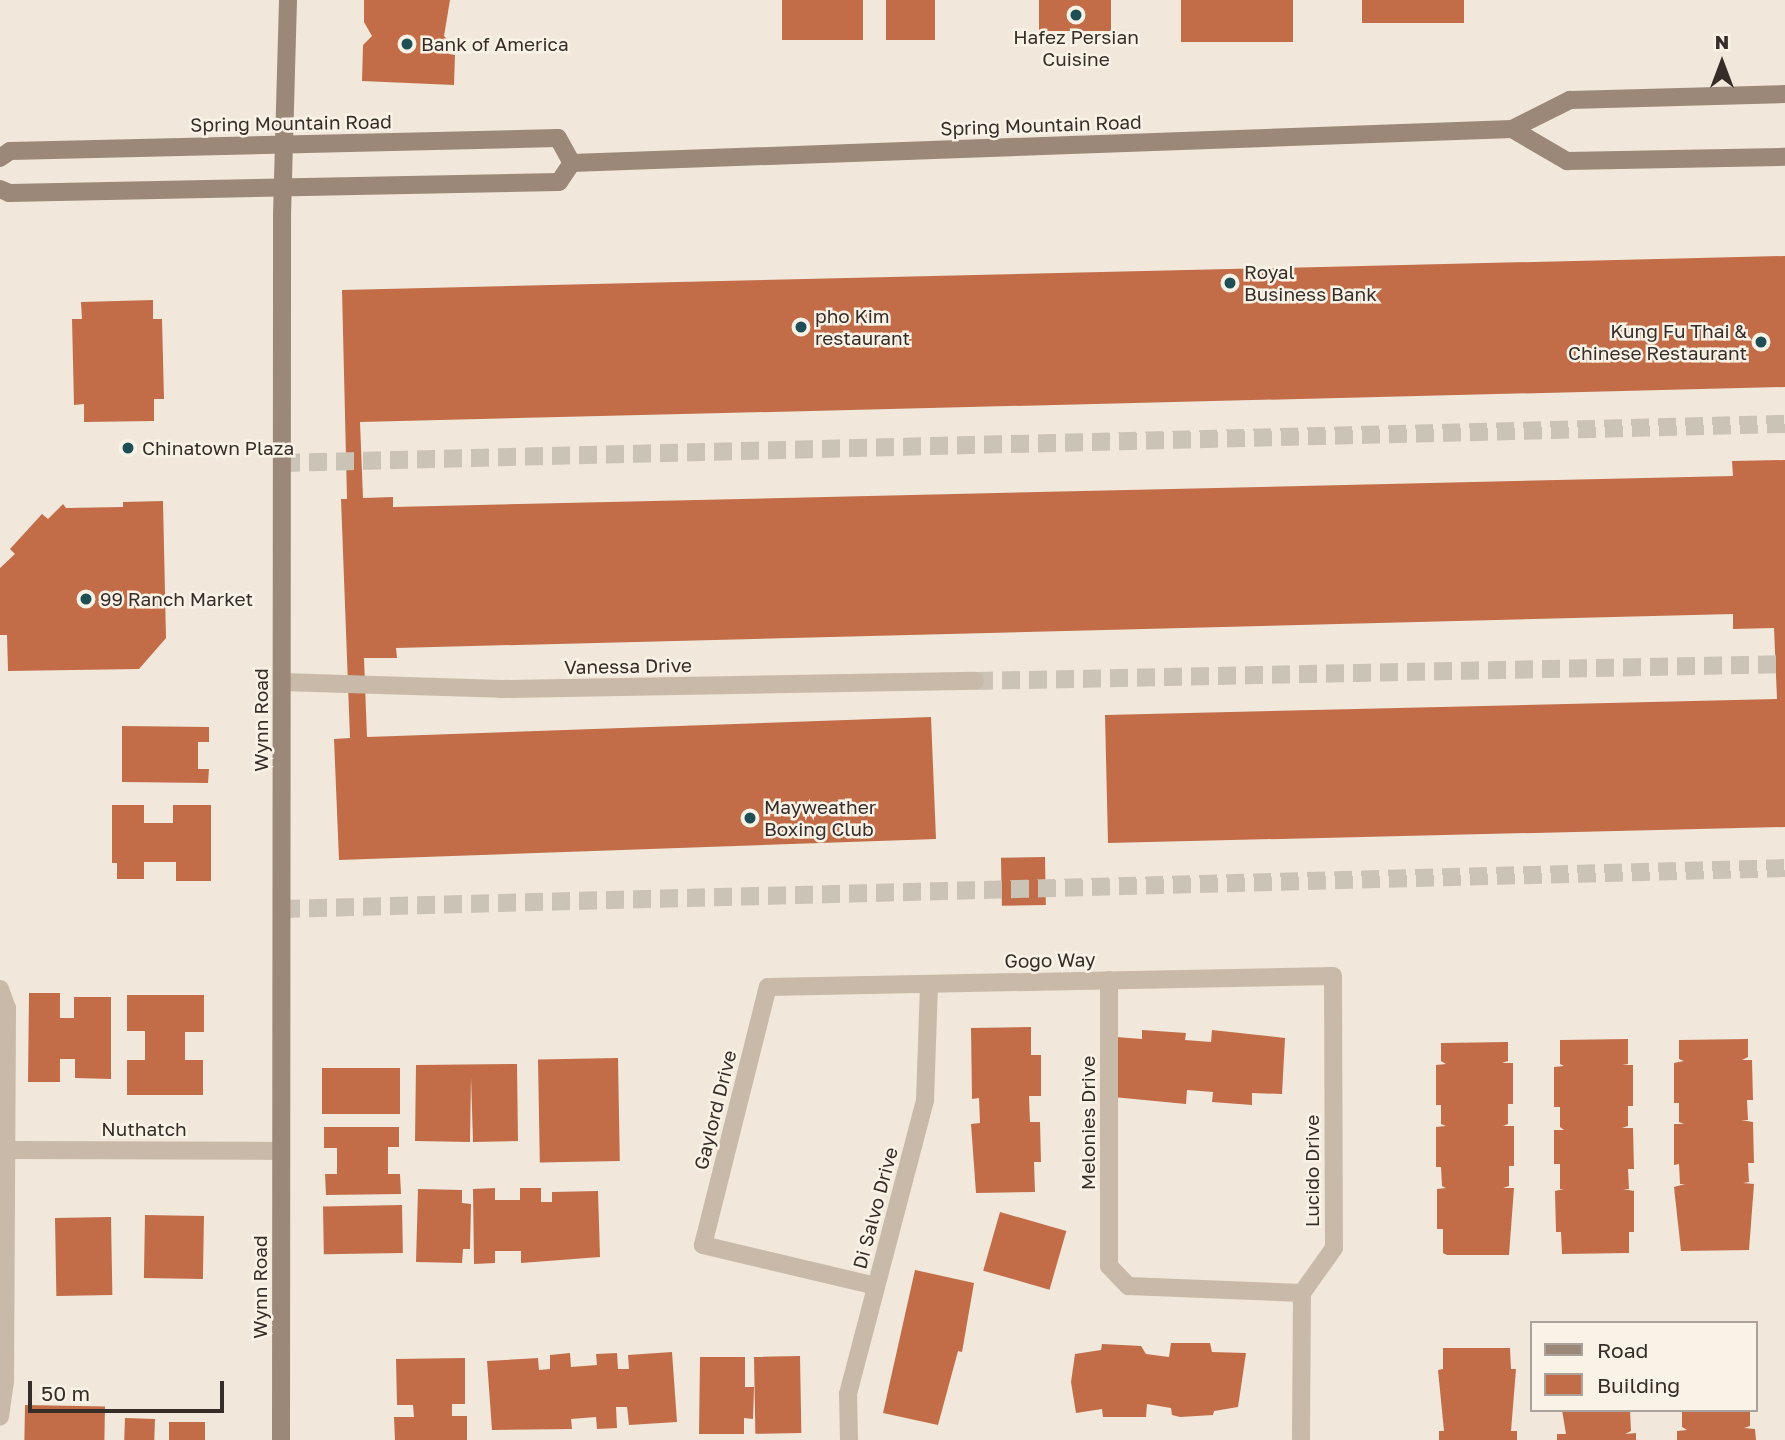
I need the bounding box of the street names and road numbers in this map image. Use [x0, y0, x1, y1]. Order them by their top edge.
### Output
street label: Spring Mountain Road [190, 110, 392, 136]
street label: Spring Mountain Road [940, 110, 1142, 140]
street label: Vanessa Drive [564, 653, 692, 679]
street label: Wynn Road [250, 668, 272, 772]
street label: Gogo Way [1004, 948, 1096, 972]
street label: Gaylord Drive [689, 1048, 741, 1172]
street label: Melonies Drive [1077, 1056, 1099, 1190]
street label: Lucido Drive [1301, 1115, 1323, 1227]
street label: Nuthatch [101, 1118, 187, 1140]
street label: Di Salvo Drive [848, 1145, 902, 1271]
street label: Wynn Road [249, 1235, 271, 1339]

